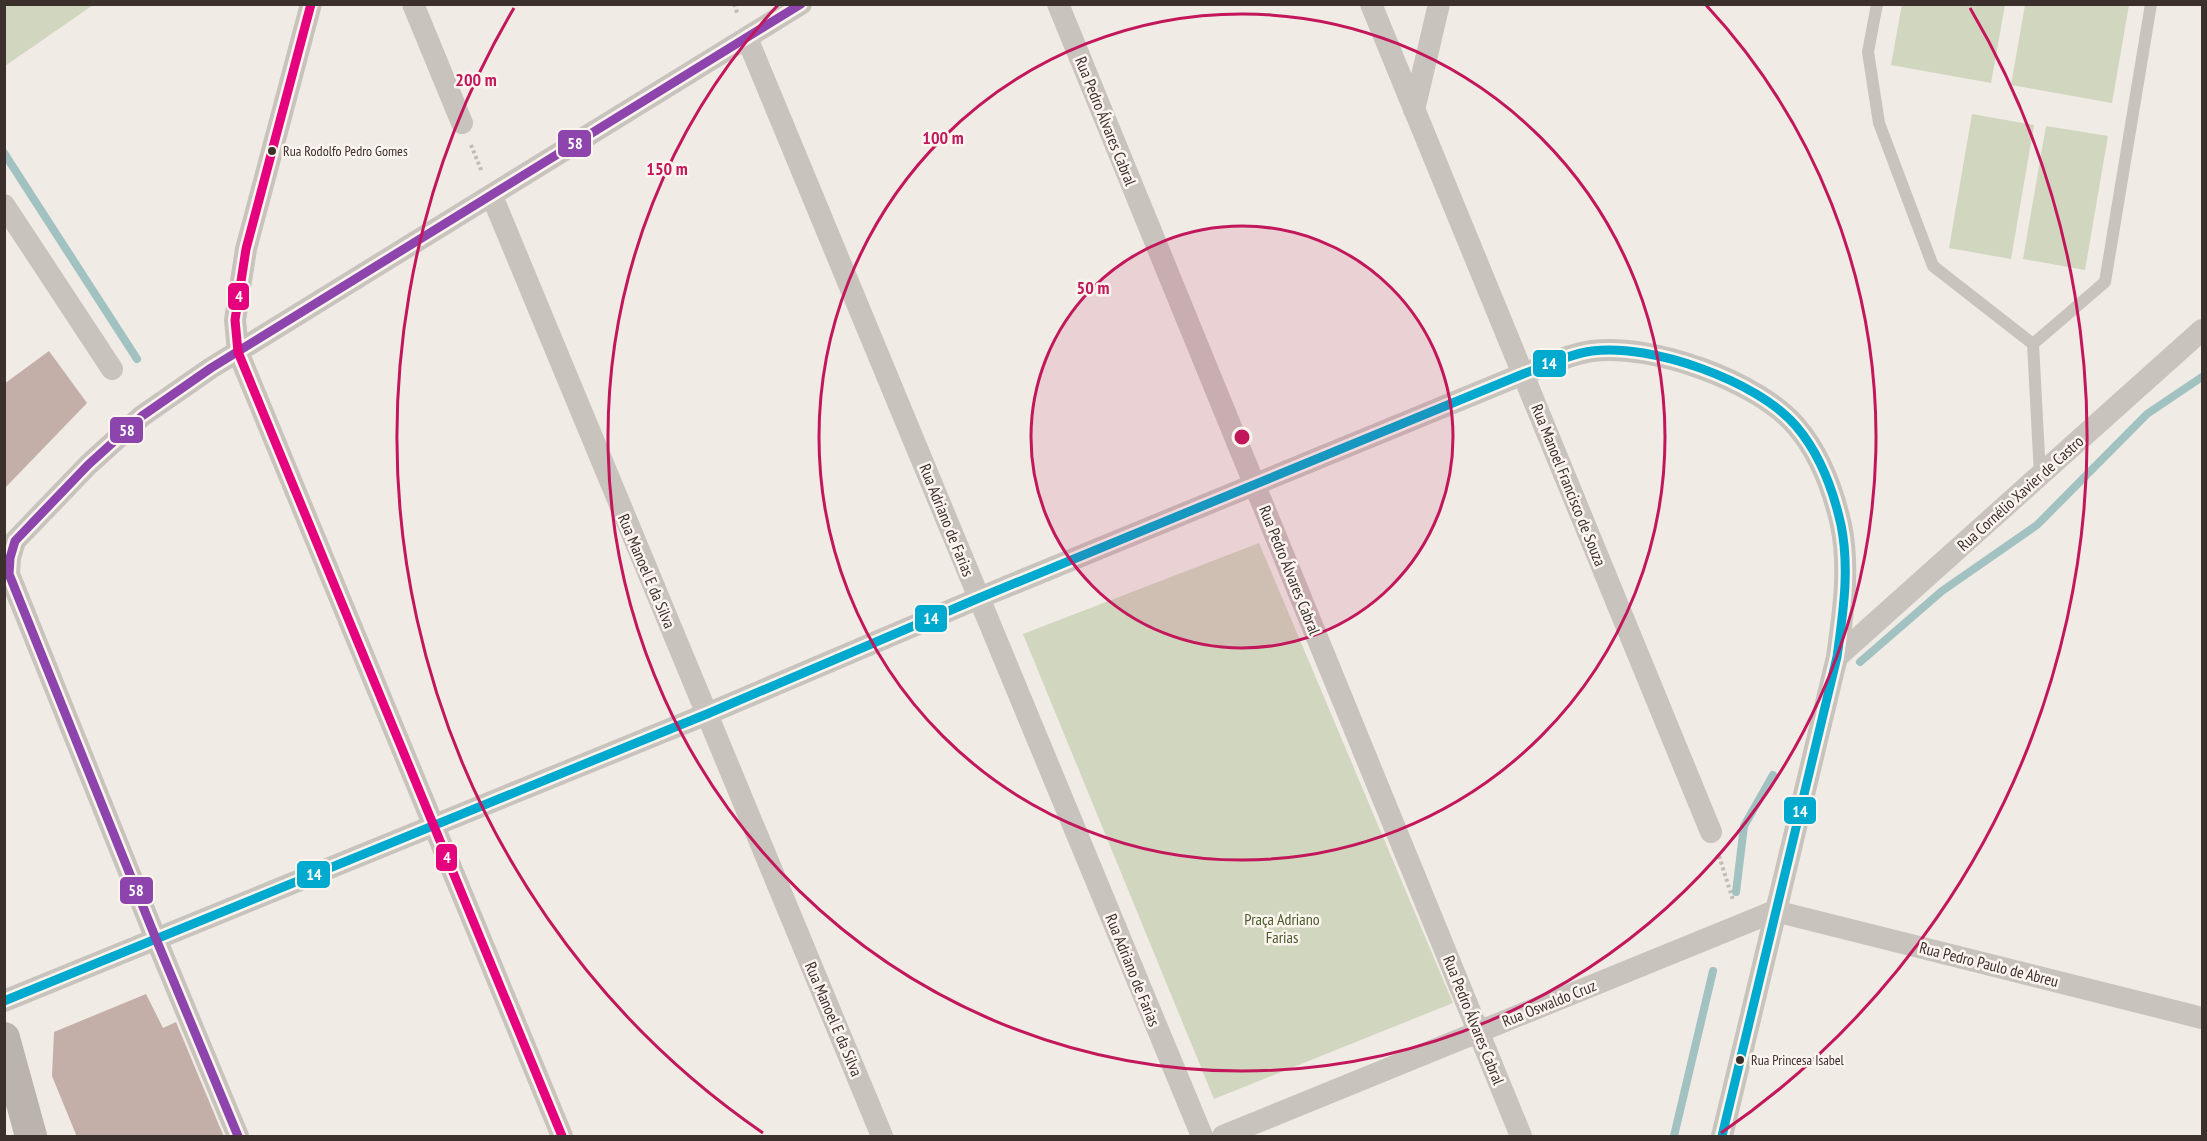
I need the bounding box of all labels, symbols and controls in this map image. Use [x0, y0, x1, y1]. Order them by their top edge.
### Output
street label: Rua Pedro Álvares Cabral [1071, 53, 1141, 189]
text: 200 m [455, 68, 497, 91]
text: 100 m [922, 126, 964, 149]
line badge: 58 [557, 129, 592, 158]
text: 58 [567, 133, 583, 153]
place label: Rua Rodolfo Pedro Gomes [283, 142, 408, 160]
marker: Rua Rodolfo Pedro Gomes [266, 145, 278, 157]
text: 150 m [646, 157, 688, 180]
text: 50 m [1077, 276, 1109, 299]
line badge: 4 [227, 282, 250, 311]
text: 4 [235, 286, 243, 306]
line badge: 14 [1532, 349, 1567, 378]
text: 14 [1541, 353, 1557, 373]
street label: Rua Manoel Francisco de Souza [1527, 401, 1611, 569]
line badge: 58 [109, 416, 144, 444]
text: 58 [119, 420, 135, 440]
centre of rings [1232, 427, 1252, 447]
street label: Rua Cornélio Xavier de Castro [1953, 431, 2087, 555]
street label: Rua Adriano de Farias [915, 461, 979, 579]
street label: Rua Pedro Álvares Cabral [1255, 502, 1325, 638]
street label: Rua Manoel E da Silva [614, 511, 680, 631]
line badge: 14 [914, 604, 948, 633]
text: 14 [923, 608, 939, 628]
line badge: 14 [1783, 796, 1817, 825]
text: 14 [1792, 801, 1808, 821]
line badge: 4 [435, 843, 458, 872]
text: 4 [443, 847, 451, 867]
line badge: 14 [296, 860, 331, 889]
text: 14 [306, 864, 322, 884]
line badge: 58 [119, 876, 154, 905]
text: 58 [128, 880, 144, 900]
park label: Praça Adriano Farias [1244, 909, 1320, 947]
street label: Rua Adriano de Farias [1101, 911, 1165, 1029]
street label: Rua Pedro Paulo de Abreu [1917, 937, 2061, 991]
street label: Rua Pedro Álvares Cabral [1439, 952, 1509, 1088]
street label: Rua Manoel E da Silva [801, 959, 867, 1079]
street label: Rua Oswaldo Cruz [1499, 975, 1599, 1031]
place label: Rua Princesa Isabel [1751, 1051, 1845, 1069]
marker: Rua Princesa Isabel [1734, 1054, 1746, 1066]

